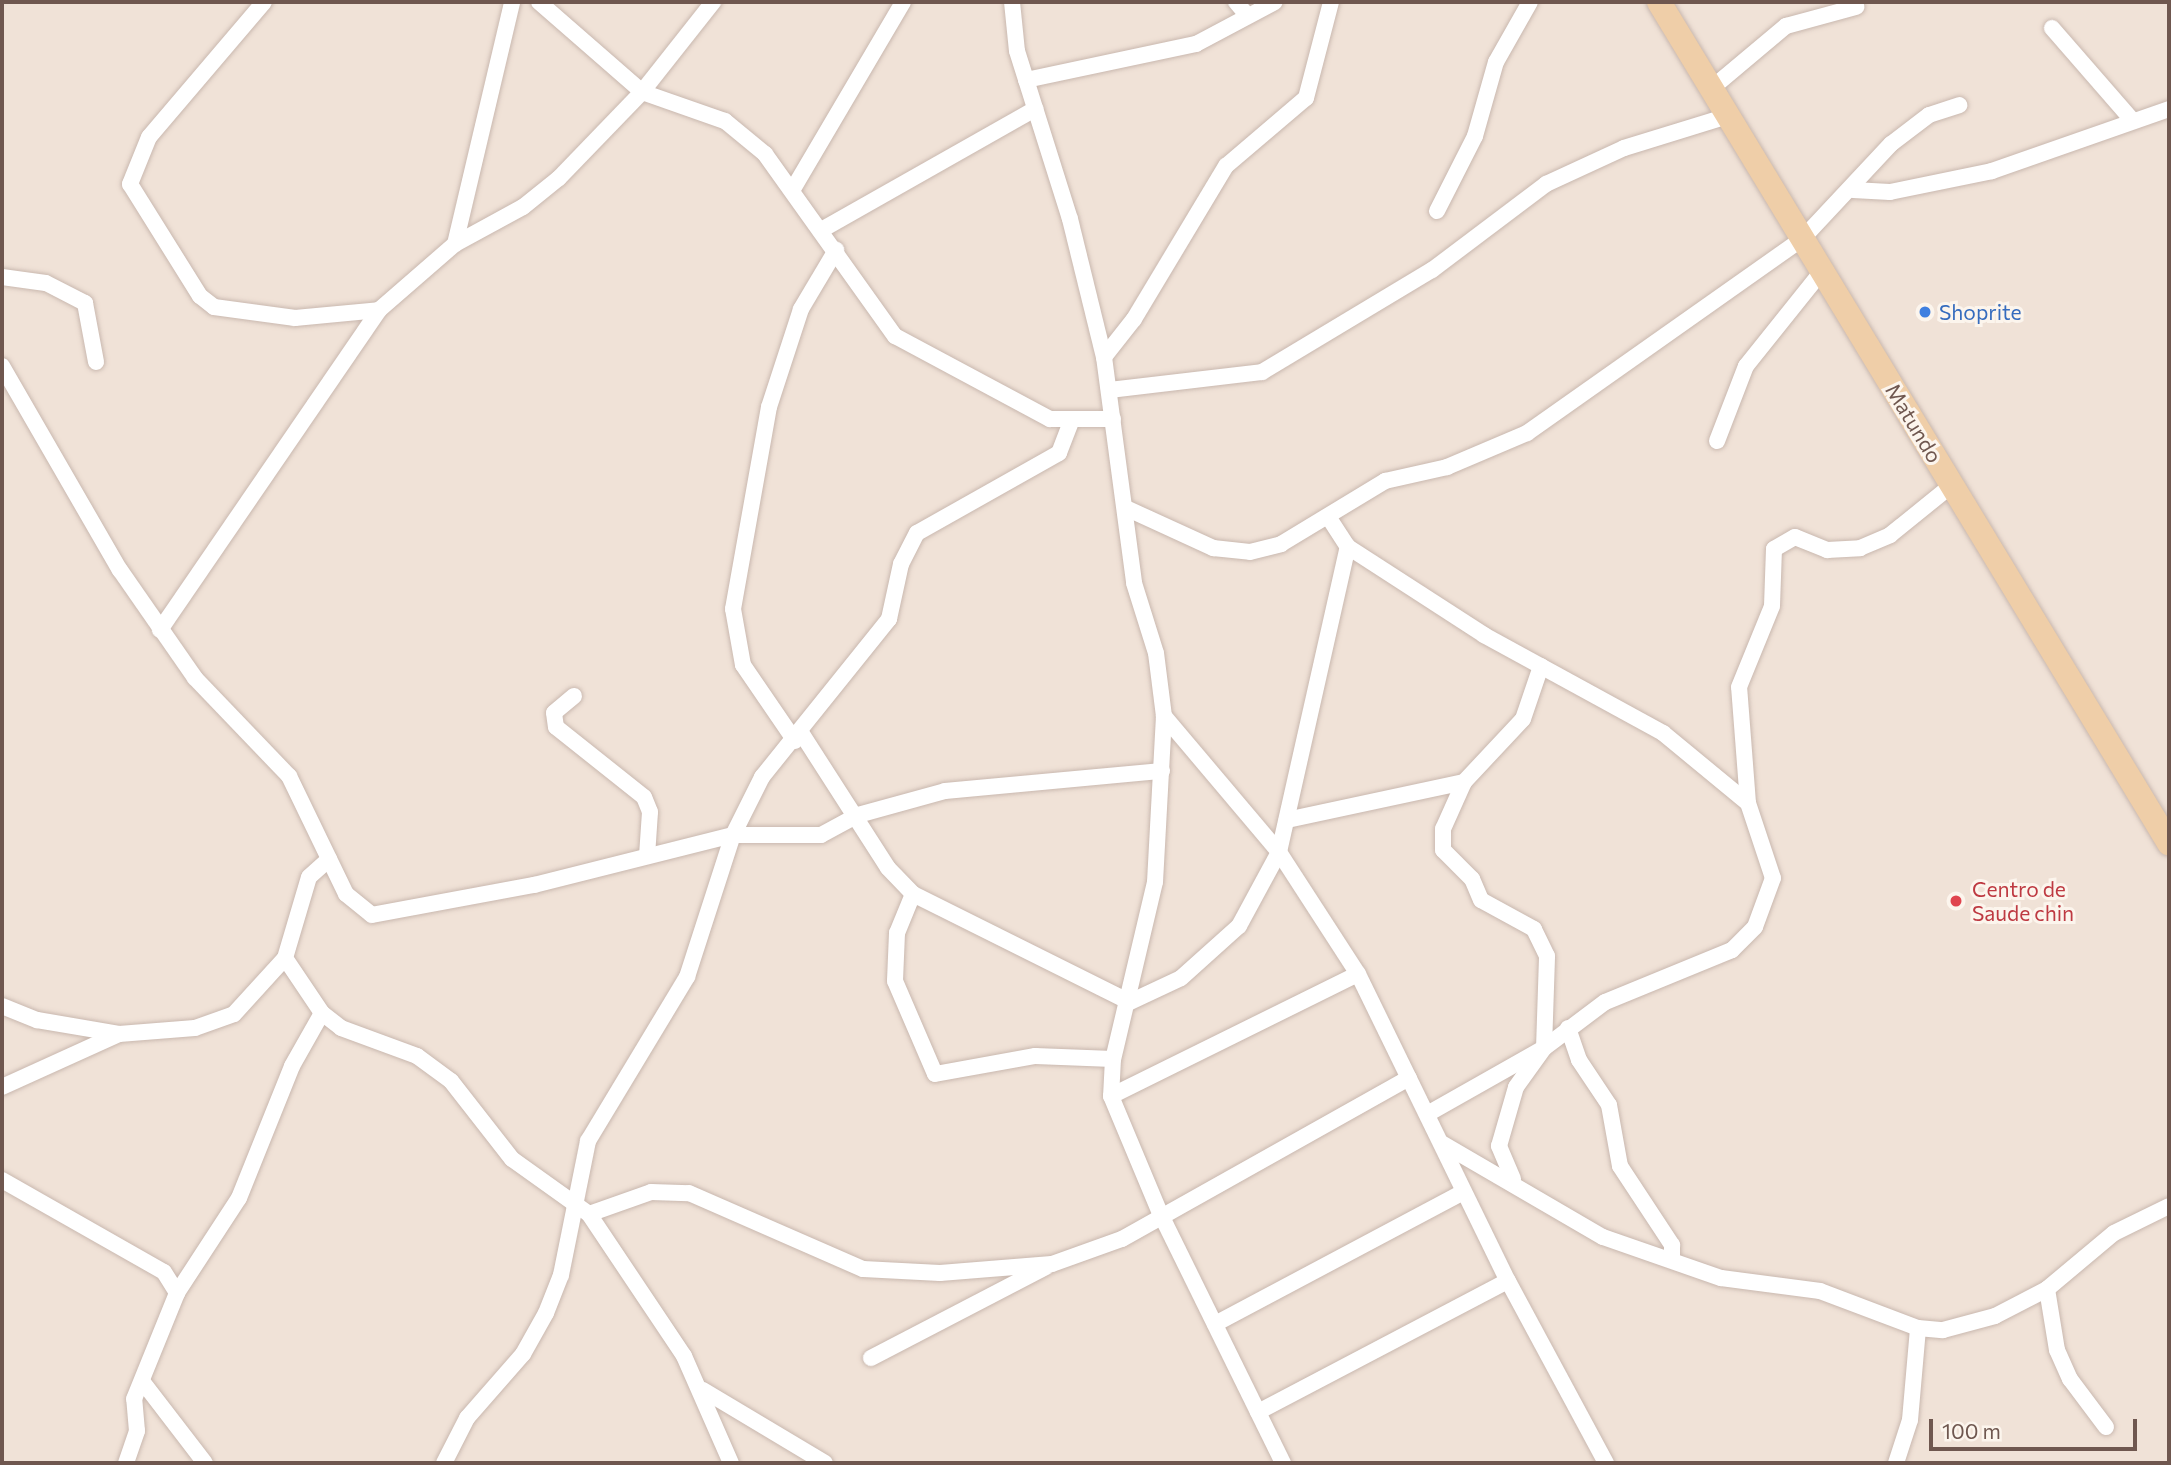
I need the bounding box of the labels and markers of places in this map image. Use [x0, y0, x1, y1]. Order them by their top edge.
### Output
place label: Shoprite [1939, 299, 2022, 325]
marker: Shoprite [1917, 304, 1933, 320]
place label: Centro de Saude chin [1972, 876, 2074, 926]
marker: Centro de Saude chin [1946, 891, 1966, 911]

